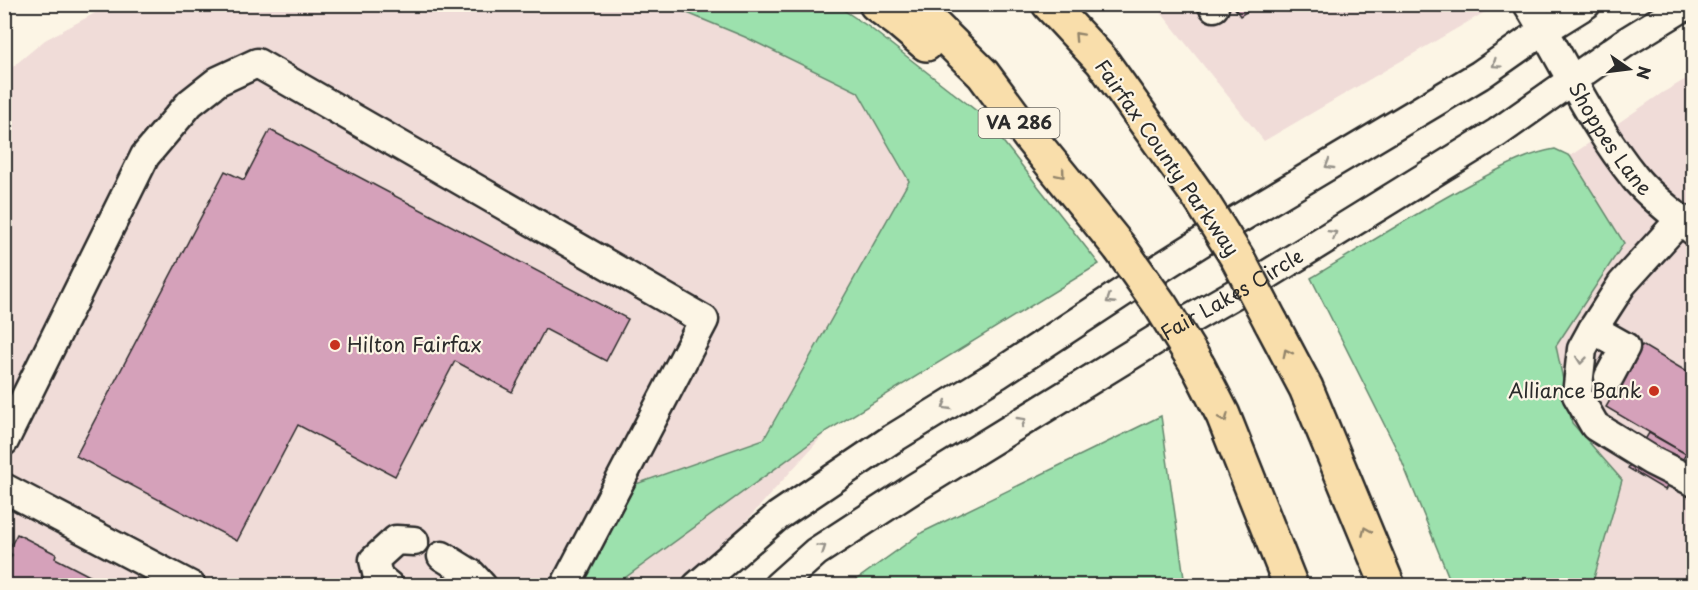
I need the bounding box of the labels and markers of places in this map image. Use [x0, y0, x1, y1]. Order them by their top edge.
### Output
place label: Hilton Fairfax [347, 329, 482, 359]
marker: Hilton Fairfax [328, 338, 342, 352]
place label: Alliance Bank [1508, 375, 1642, 405]
marker: Alliance Bank [1647, 384, 1661, 398]

